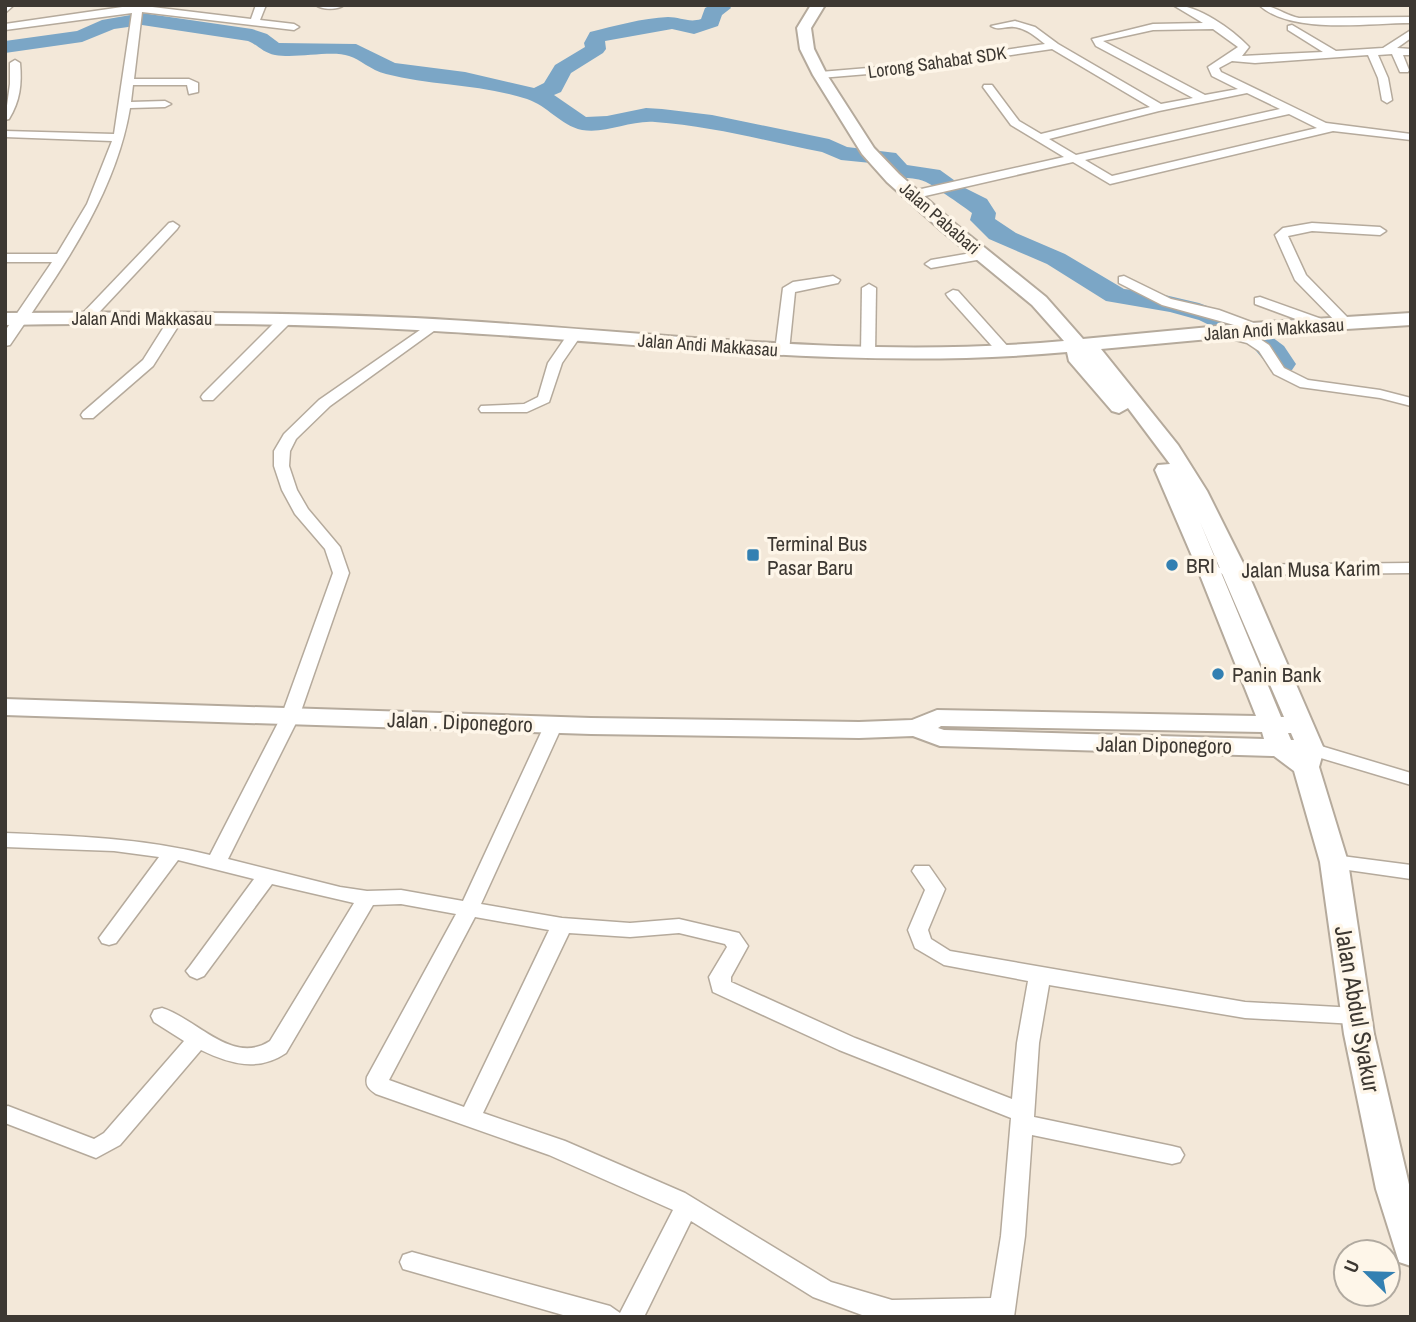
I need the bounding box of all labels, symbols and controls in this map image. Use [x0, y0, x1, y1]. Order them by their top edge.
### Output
street label: Lorong Sahabat SDK [866, 40, 1008, 84]
street label: Jalan Pababari [894, 176, 986, 260]
street label: Jalan Andi Makkasau [72, 306, 212, 331]
street label: Jalan Andi Makkasau [1203, 312, 1345, 346]
street label: Jalan Andi Makkasau [637, 328, 779, 362]
place label: Terminal Bus Pasar Baru [767, 529, 868, 582]
marker: Terminal Bus Pasar Baru [745, 547, 761, 563]
place label: BRI [1186, 551, 1215, 580]
street label: Jalan Musa Karim [1241, 553, 1381, 585]
marker: BRI [1164, 557, 1180, 573]
place label: Panin Bank [1232, 660, 1321, 689]
marker: Panin Bank [1210, 666, 1226, 682]
street label: Jalan . Diponegoro [387, 705, 533, 739]
street label: Jalan Diponegoro [1096, 729, 1232, 761]
street label: Jalan Abdul Syakur [1328, 923, 1388, 1095]
north arrow [1332, 1238, 1402, 1308]
text: U [1337, 1256, 1366, 1277]

